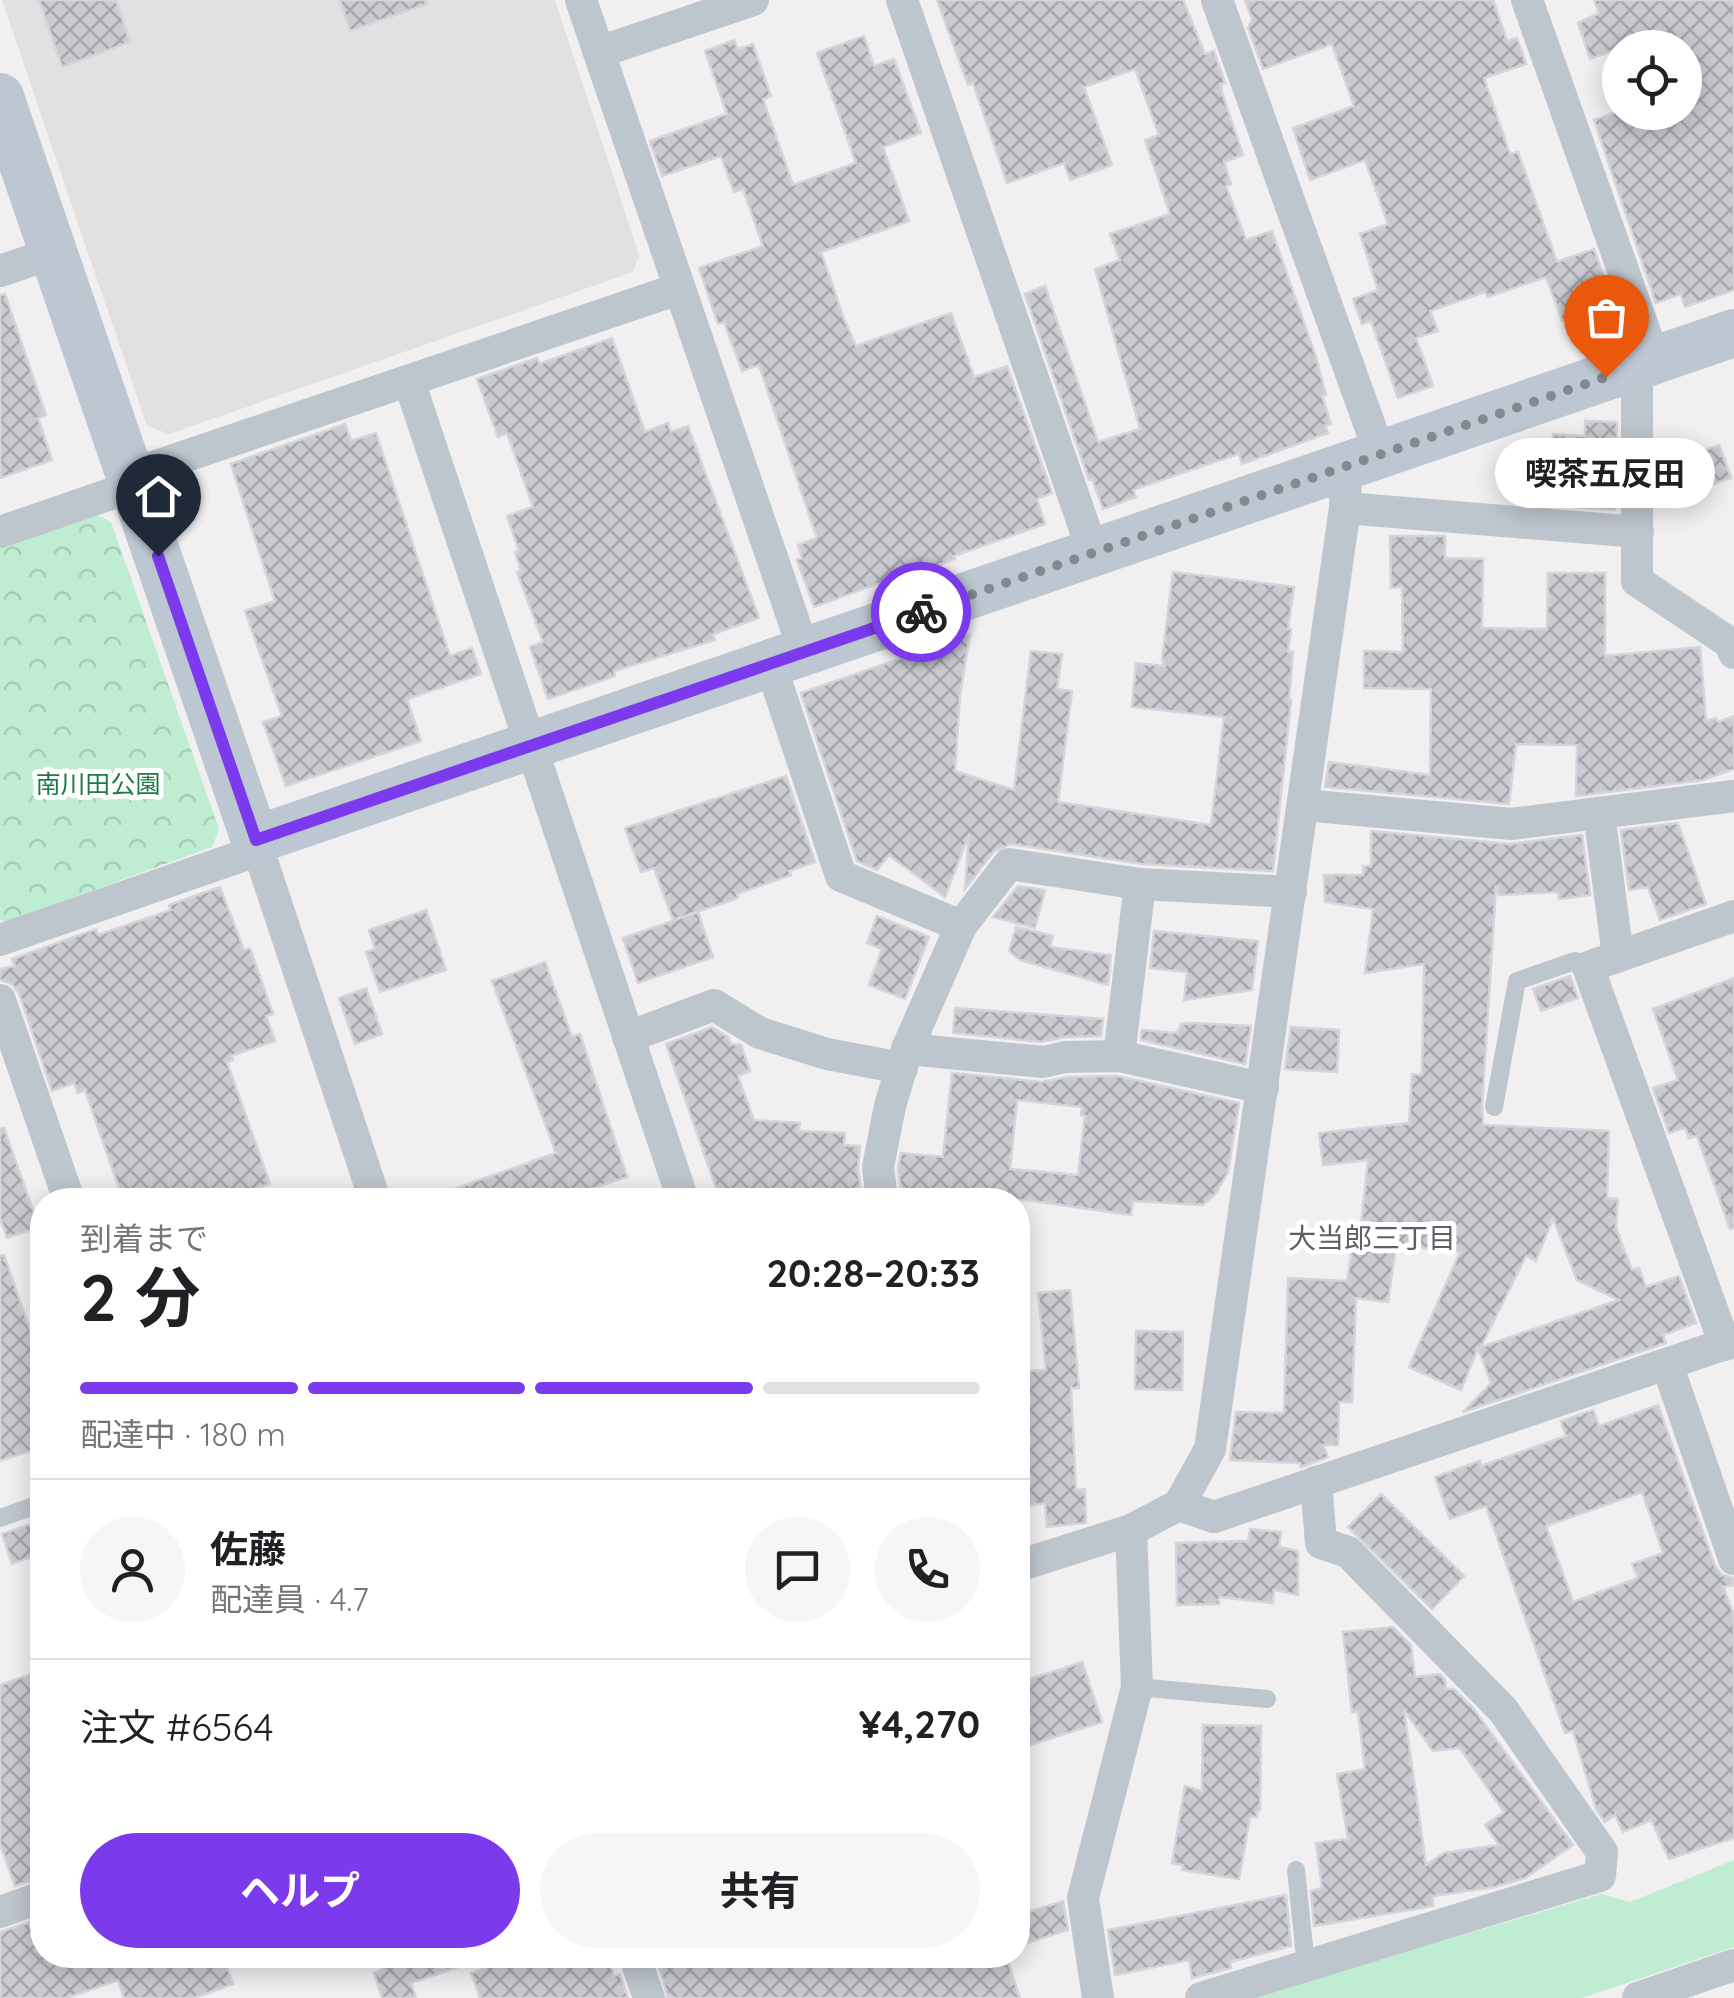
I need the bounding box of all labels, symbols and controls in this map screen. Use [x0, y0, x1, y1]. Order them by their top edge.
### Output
map controls [1602, 30, 1702, 130]
button: locate [1602, 30, 1702, 130]
pin [1564, 275, 1649, 378]
icon: bag [1579, 290, 1634, 345]
callout: 喫茶五反田 [1496, 437, 1716, 507]
text: 喫茶五反田 [1525, 453, 1685, 493]
pin [116, 454, 201, 557]
icon: home [131, 469, 186, 524]
courier [871, 562, 971, 662]
icon: bike [894, 585, 949, 640]
park label: 南川田公園 [35, 768, 161, 799]
text: 到着まで [80, 1218, 208, 1258]
district label: 大当郎三丁目 [1288, 1220, 1456, 1255]
text: 20:28–20:33 [766, 1249, 980, 1297]
text: 2 分 [80, 1256, 200, 1337]
text: 配達中 · 180 m [80, 1414, 286, 1454]
button: person [80, 1517, 185, 1622]
button: chat [745, 1517, 850, 1622]
button: phone [875, 1517, 980, 1622]
text: 佐藤 [210, 1525, 286, 1573]
text: 配達員 · 4.7 [210, 1579, 369, 1619]
text: ¥4,270 [859, 1700, 980, 1748]
text: 注文 #6564 [80, 1703, 273, 1751]
button: ヘルプ [80, 1833, 520, 1948]
button: 共有 [540, 1833, 980, 1948]

